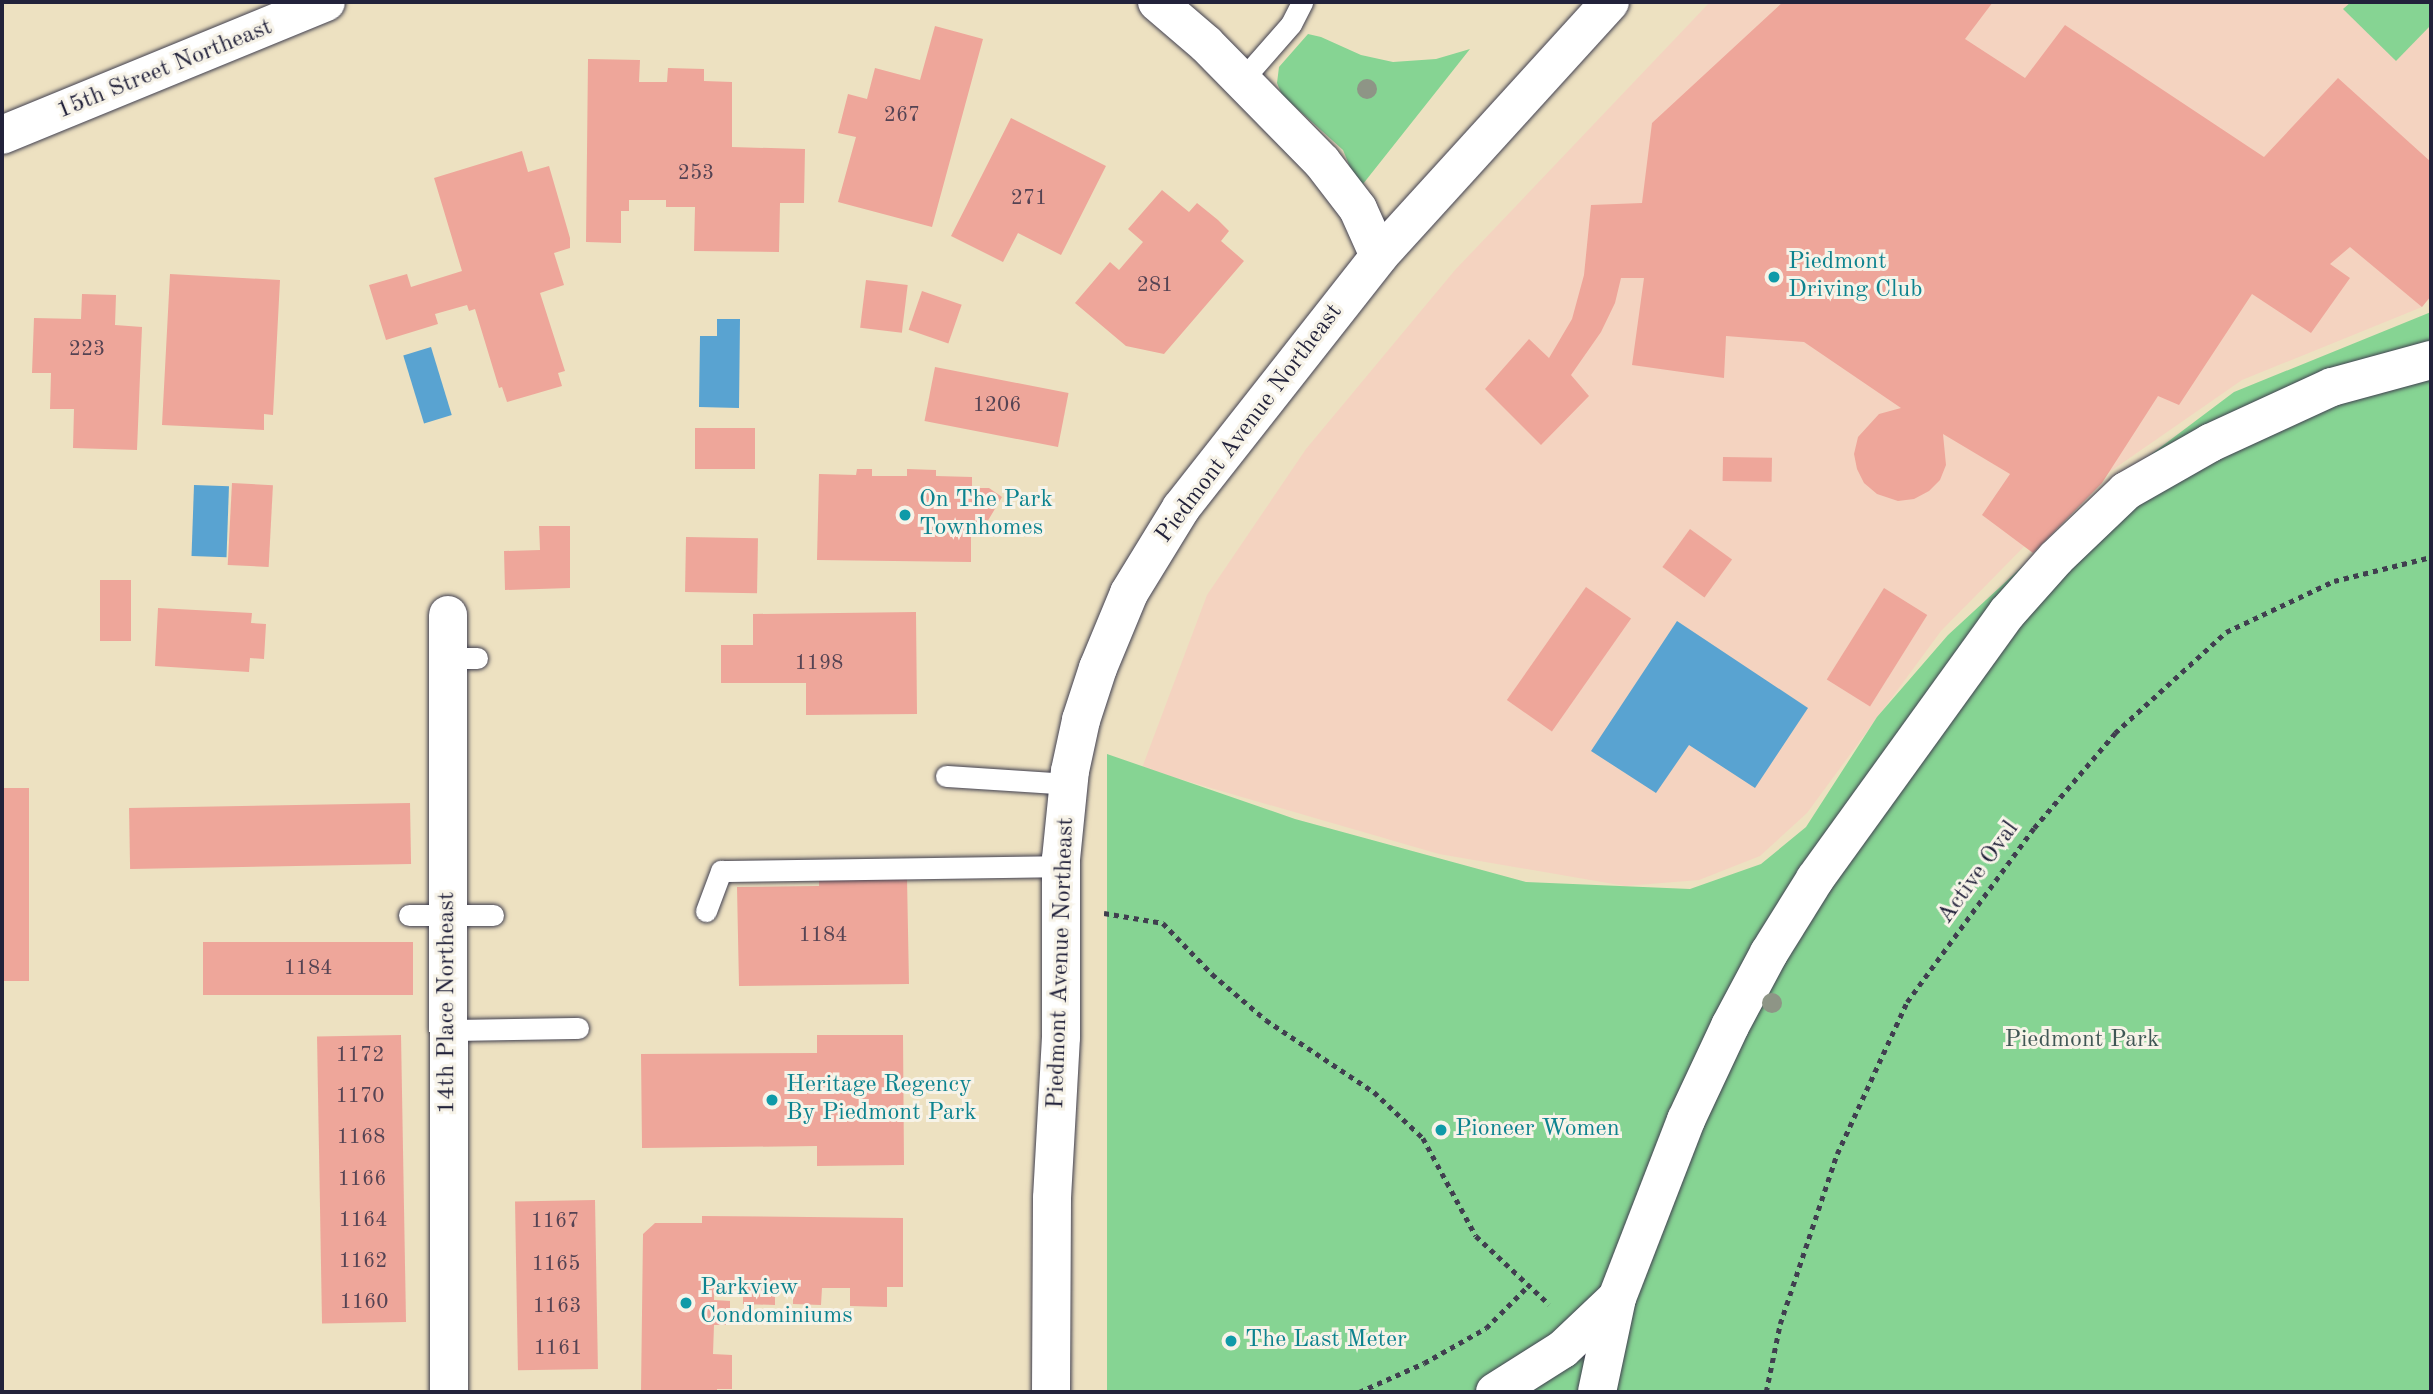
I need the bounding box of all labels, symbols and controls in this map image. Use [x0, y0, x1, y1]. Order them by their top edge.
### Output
street label: 15th Street Northeast [53, 14, 277, 126]
house number: 267 [884, 103, 920, 129]
house number: 253 [678, 161, 714, 187]
house number: 271 [1011, 186, 1047, 212]
place label: Piedmont Driving Club [1788, 249, 1923, 305]
marker: Piedmont Driving Club [1766, 269, 1782, 285]
house number: 281 [1137, 273, 1173, 299]
street label: Piedmont Avenue Northeast [1151, 299, 1349, 549]
house number: 223 [69, 337, 105, 363]
house number: 1206 [973, 393, 1021, 419]
place label: On The Park Townhomes [919, 487, 1053, 543]
marker: On The Park Townhomes [897, 507, 913, 523]
house number: 1198 [795, 651, 843, 677]
street label: Active Oval [1932, 816, 2026, 930]
street label: Piedmont Avenue Northeast [1043, 817, 1081, 1109]
street label: 14th Place Northeast [434, 892, 462, 1114]
house number: 1184 [799, 923, 847, 949]
house number: 1184 [284, 956, 332, 982]
park label: Piedmont Park [2005, 1027, 2159, 1055]
house number: 1172 [336, 1043, 384, 1069]
place label: Heritage Regency By Piedmont Park [786, 1072, 977, 1128]
house number: 1170 [336, 1084, 384, 1110]
marker: Heritage Regency By Piedmont Park [764, 1092, 780, 1108]
place label: Pioneer Women [1455, 1116, 1620, 1144]
marker: Pioneer Women [1433, 1122, 1449, 1138]
house number: 1168 [337, 1125, 385, 1151]
house number: 1166 [338, 1167, 386, 1193]
house number: 1164 [339, 1208, 387, 1234]
house number: 1167 [531, 1209, 579, 1235]
house number: 1162 [339, 1249, 387, 1275]
house number: 1165 [532, 1252, 580, 1278]
place label: Parkview Condominiums [700, 1275, 853, 1331]
house number: 1160 [340, 1290, 388, 1316]
house number: 1163 [533, 1294, 581, 1320]
marker: Parkview Condominiums [678, 1295, 694, 1311]
place label: The Last Meter [1245, 1327, 1407, 1355]
marker: The Last Meter [1223, 1333, 1239, 1349]
house number: 1161 [534, 1336, 582, 1362]

